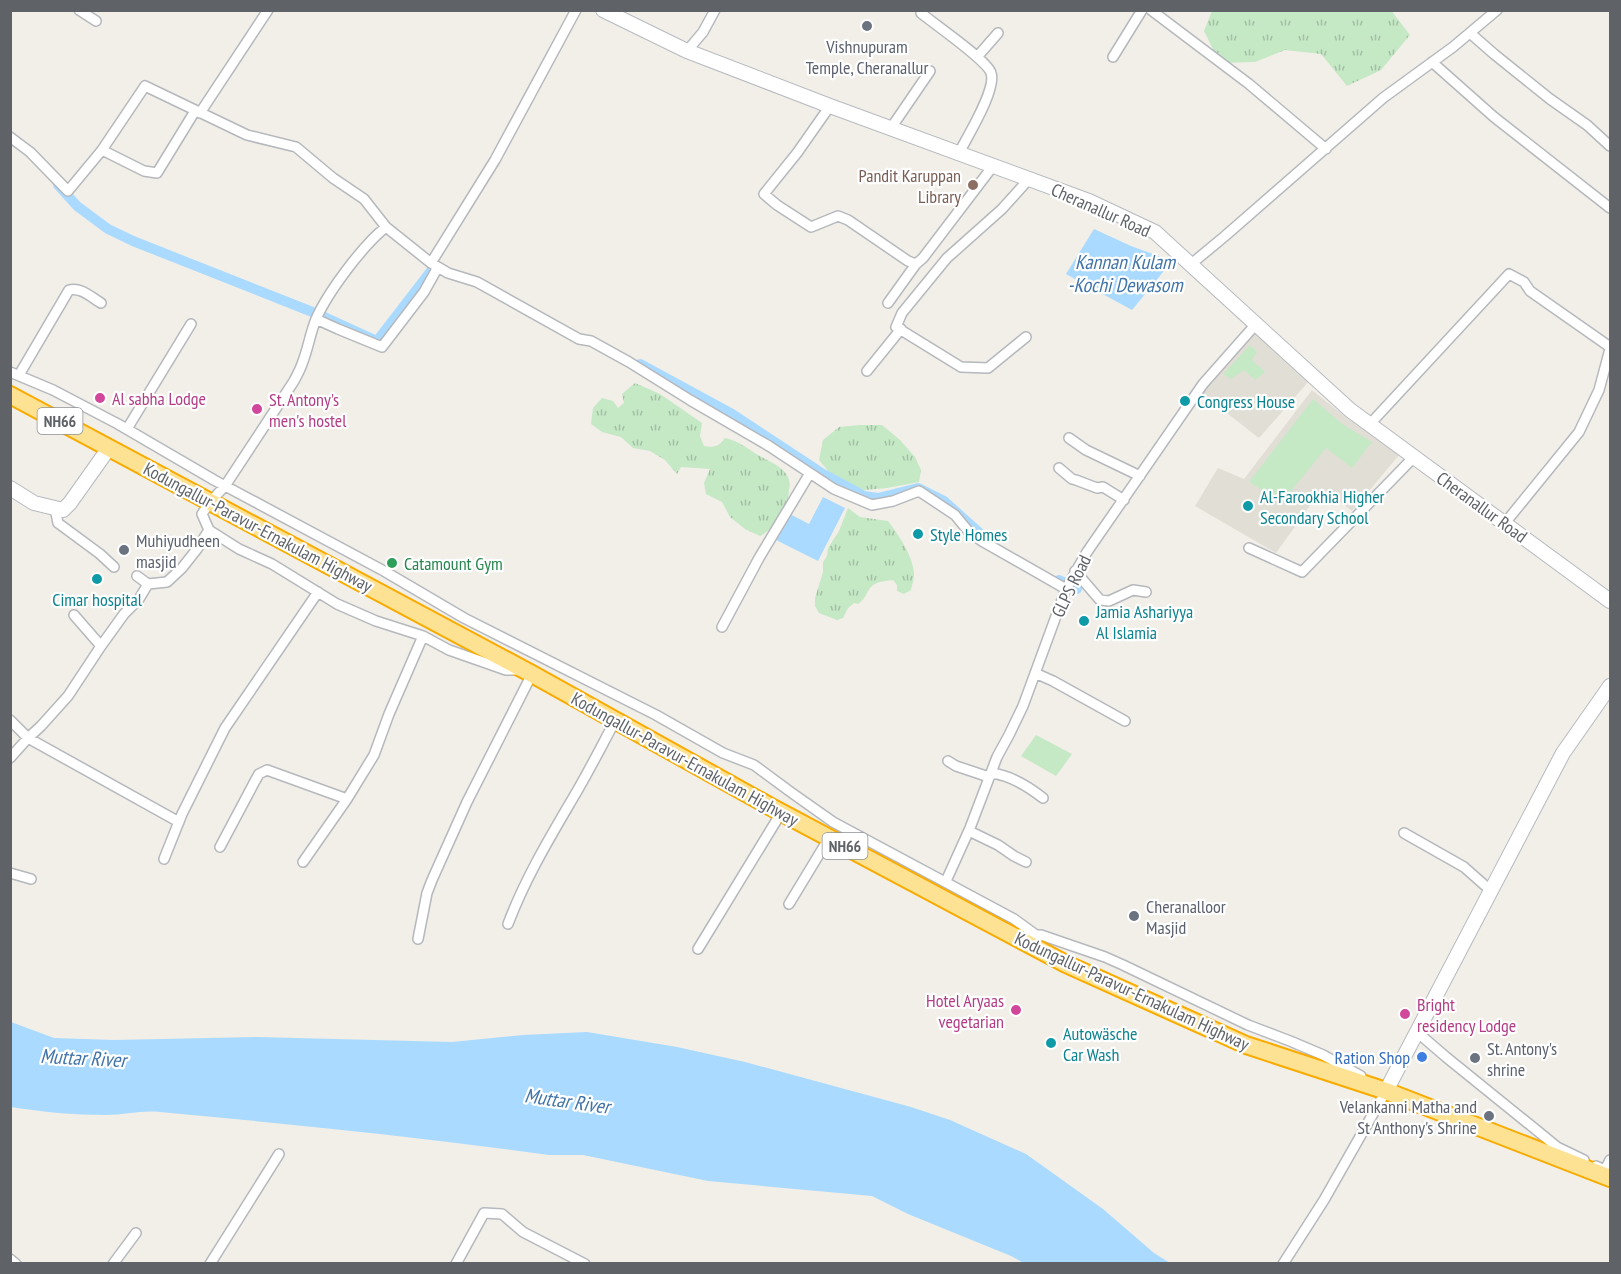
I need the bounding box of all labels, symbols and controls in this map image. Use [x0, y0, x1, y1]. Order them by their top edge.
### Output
marker: Vishnupuram Temple, Cheranallur [860, 19, 874, 33]
place label: Vishnupuram Temple, Cheranallur [806, 35, 928, 79]
place label: Pandit Karuppan Library [859, 164, 961, 208]
marker: Pandit Karuppan Library [966, 178, 980, 192]
street label: Cheranallur Road [1048, 178, 1154, 242]
water label: Kannan Kulam -Kochi Dewasom [1068, 249, 1183, 298]
place label: Al sabha Lodge [112, 387, 206, 410]
place label: St. Antony's men's hostel [269, 388, 347, 432]
place label: Congress House [1197, 390, 1295, 413]
marker: Al sabha Lodge [93, 391, 107, 405]
marker: Congress House [1178, 394, 1192, 408]
marker: St. Antony's men's hostel [250, 402, 264, 416]
road number: NH66 [38, 408, 82, 434]
street label: Kodungallur-Paravur-Ernakulam Highway [140, 457, 377, 597]
street label: Cheranallur Road [1432, 466, 1532, 548]
place label: Al-Farookhia Higher Secondary School [1260, 485, 1385, 529]
marker: Al-Farookhia Higher Secondary School [1241, 499, 1255, 513]
place label: Style Homes [930, 523, 1007, 546]
marker: Style Homes [911, 527, 925, 541]
place label: Muhiyudheen masjid [136, 529, 220, 573]
marker: Muhiyudheen masjid [117, 543, 131, 557]
street label: GLPS Road [1046, 551, 1096, 621]
place label: Catamount Gym [404, 552, 503, 575]
marker: Catamount Gym [385, 556, 399, 570]
marker: Cimar hospital [90, 572, 104, 586]
place label: Cimar hospital [52, 588, 143, 611]
place label: Jamia Ashariyya Al Islamia [1095, 600, 1193, 644]
marker: Jamia Ashariyya Al Islamia [1077, 614, 1091, 628]
street label: Kodungallur-Paravur-Ernakulam Highway [567, 687, 803, 831]
road number: NH66 [822, 833, 868, 859]
place label: Cheranalloor Masjid [1146, 895, 1226, 939]
marker: Cheranalloor Masjid [1127, 909, 1141, 923]
street label: Kodungallur-Paravur-Ernakulam Highway [1011, 926, 1253, 1056]
place label: Hotel Aryaas vegetarian [926, 989, 1004, 1033]
place label: Bright residency Lodge [1417, 993, 1516, 1037]
marker: Hotel Aryaas vegetarian [1009, 1003, 1023, 1017]
marker: Bright residency Lodge [1398, 1007, 1412, 1021]
place label: Autowäsche Car Wash [1063, 1022, 1137, 1066]
marker: Autowäsche Car Wash [1044, 1036, 1058, 1050]
place label: St. Antony's shrine [1487, 1037, 1557, 1081]
water label: Muttar River [40, 1043, 129, 1073]
place label: Ration Shop [1335, 1046, 1410, 1069]
marker: Ration Shop [1415, 1050, 1429, 1064]
marker: St. Antony's shrine [1468, 1051, 1482, 1065]
water label: Muttar River [523, 1082, 614, 1120]
place label: Velankanni Matha and St Anthony's Shrine [1339, 1095, 1477, 1139]
marker: Velankanni Matha and St Anthony's Shrine [1482, 1109, 1496, 1123]

